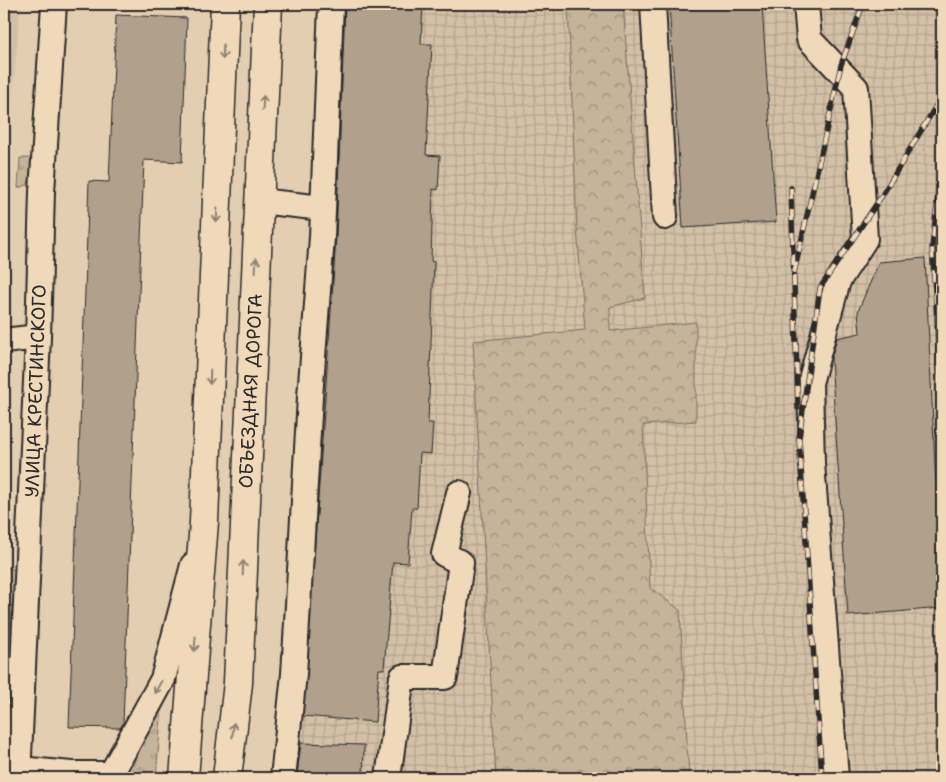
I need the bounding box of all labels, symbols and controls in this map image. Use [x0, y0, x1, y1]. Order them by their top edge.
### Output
one-way arrow [219, 44, 228, 60]
one-way arrow [258, 95, 268, 112]
one-way arrow [212, 207, 221, 223]
one-way arrow [251, 258, 261, 274]
street label: УЛИЦА КРЕСТИНСКОГО [19, 284, 52, 498]
street label: ОБЪЕЗДНАЯ ДОРОГА [233, 293, 268, 489]
one-way arrow [205, 369, 214, 385]
one-way arrow [238, 560, 247, 576]
one-way arrow [190, 636, 199, 652]
one-way arrow [153, 679, 162, 694]
one-way arrow [228, 722, 238, 738]

